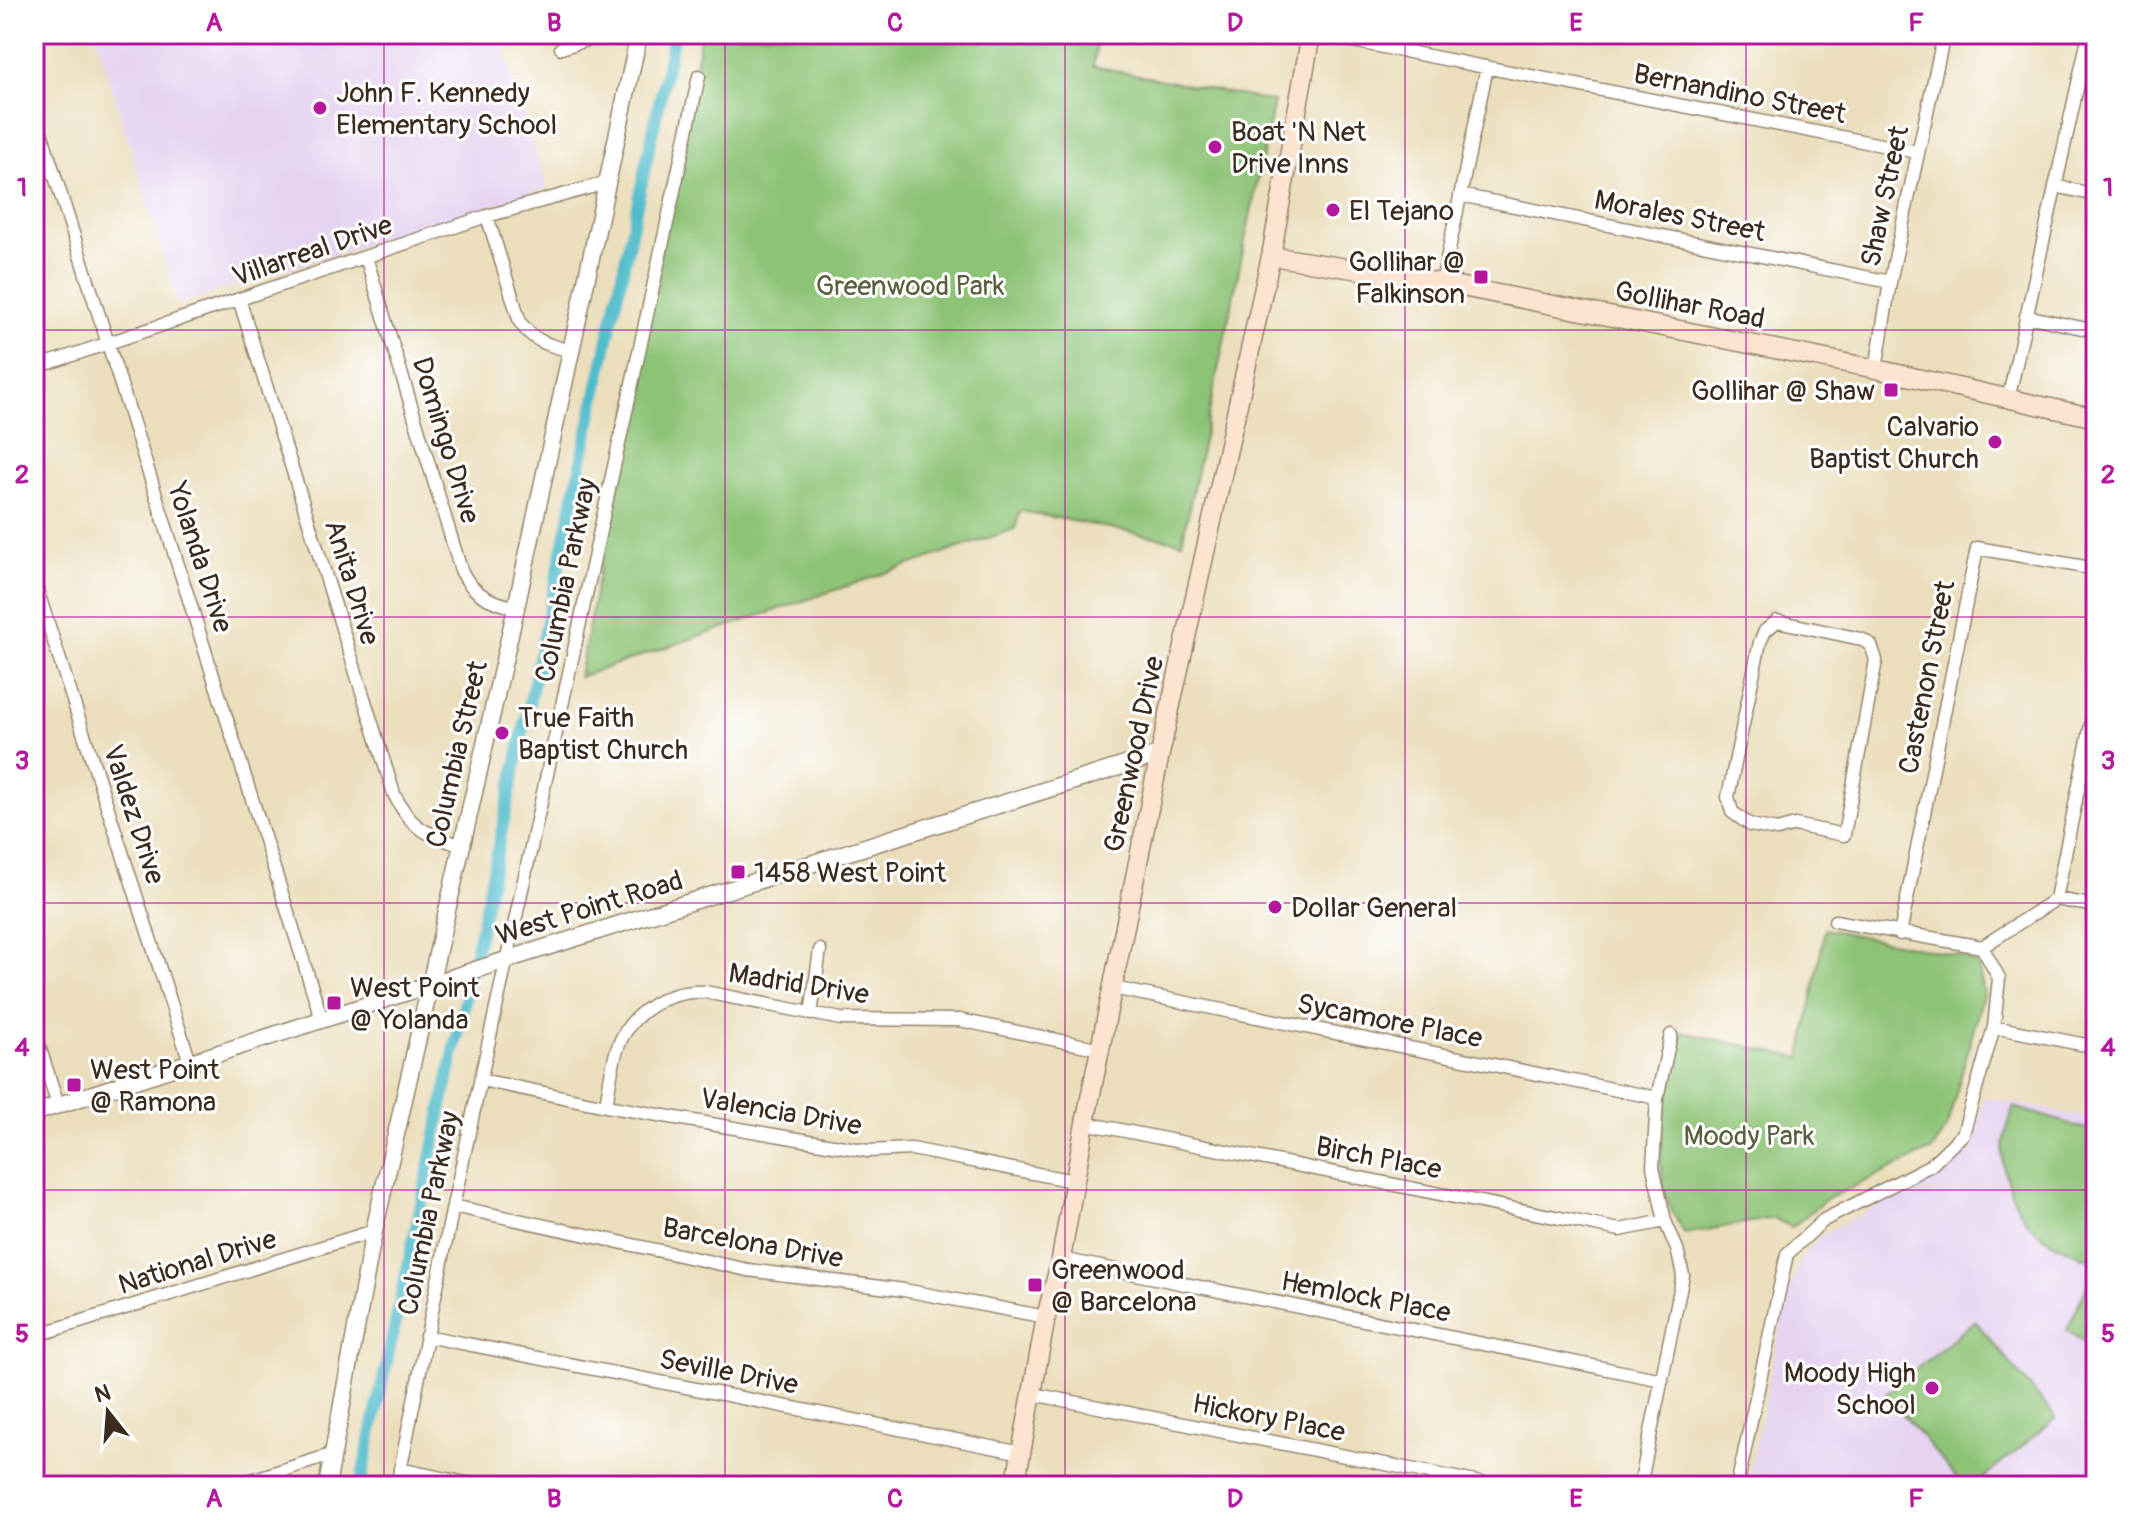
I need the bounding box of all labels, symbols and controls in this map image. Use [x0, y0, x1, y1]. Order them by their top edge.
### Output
text: A [206, 7, 223, 39]
text: B [547, 7, 561, 39]
text: C [887, 7, 903, 39]
text: D [1227, 7, 1243, 39]
text: E [1569, 7, 1583, 39]
text: F [1908, 7, 1924, 39]
street label: Bernandino Street [1631, 57, 1849, 132]
place label: John F. Kennedy Elementary School [336, 76, 557, 143]
marker: John F. Kennedy Elementary School [311, 99, 329, 117]
place label: Boat 'N Net Drive Inns [1231, 115, 1367, 182]
street label: Shaw Street [1853, 122, 1918, 270]
marker: Boat 'N Net Drive Inns [1206, 138, 1224, 156]
text: 1 [17, 172, 27, 204]
text: 1 [2103, 172, 2113, 204]
street label: Morales Street [1591, 183, 1769, 250]
place label: El Tejano [1349, 194, 1454, 229]
marker: El Tejano [1324, 201, 1342, 219]
street label: Villarreal Drive [228, 208, 397, 295]
place label: Gollihar @ Falkinson [1349, 245, 1465, 312]
marker: Gollihar @ Falkinson [1472, 268, 1490, 286]
park label: Greenwood Park [816, 269, 1005, 304]
street label: Gollihar Road [1612, 274, 1768, 337]
street label: Domingo Drive [404, 353, 488, 528]
place label: Gollihar @ Shaw [1691, 374, 1875, 409]
marker: Gollihar @ Shaw [1882, 381, 1900, 399]
place label: Calvario Baptist Church [1809, 410, 1979, 477]
marker: Calvario Baptist Church [1986, 433, 2004, 451]
text: 2 [15, 459, 29, 491]
text: 2 [2101, 459, 2115, 491]
street label: Columbia Parkway [528, 475, 605, 686]
street label: Yolanda Drive [159, 477, 240, 637]
street label: Anita Drive [316, 516, 387, 649]
street label: Castenon Street [1892, 577, 1964, 777]
street label: Greenwood Drive [1097, 653, 1172, 856]
street label: Columbia Street [419, 657, 496, 851]
place label: True Faith Baptist Church [518, 701, 688, 768]
marker: True Faith Baptist Church [493, 724, 511, 742]
street label: Valdez Drive [95, 740, 173, 889]
text: 3 [15, 745, 29, 777]
text: 3 [2101, 745, 2115, 777]
place label: 1458 West Point [754, 856, 947, 891]
street label: West Point Road [492, 863, 687, 953]
marker: 1458 West Point [729, 863, 747, 881]
place label: Dollar General [1291, 891, 1457, 926]
marker: Dollar General [1266, 898, 1284, 916]
street label: Madrid Drive [726, 956, 872, 1013]
place label: West Point @ Yolanda [350, 971, 480, 1038]
street label: Sycamore Place [1294, 986, 1485, 1057]
marker: West Point @ Yolanda [325, 994, 343, 1012]
text: 4 [14, 1032, 30, 1064]
text: 4 [2100, 1032, 2116, 1064]
place label: West Point @ Ramona [90, 1053, 220, 1120]
marker: West Point @ Ramona [65, 1076, 83, 1094]
street label: Valencia Drive [697, 1081, 865, 1144]
street label: Columbia Parkway [391, 1108, 468, 1319]
park label: Moody Park [1684, 1119, 1815, 1154]
street label: Birch Place [1313, 1129, 1445, 1188]
street label: Barcelona Drive [660, 1210, 846, 1277]
street label: National Drive [114, 1222, 281, 1303]
place label: Greenwood @ Barcelona [1051, 1253, 1197, 1320]
street label: Hemlock Place [1278, 1264, 1454, 1331]
marker: Greenwood @ Barcelona [1026, 1276, 1044, 1294]
text: 5 [15, 1318, 29, 1350]
text: 5 [2101, 1318, 2115, 1350]
street label: Seville Drive [656, 1342, 801, 1403]
place label: Moody High School [1784, 1356, 1916, 1423]
north arrow [68, 1372, 148, 1452]
text: N [91, 1378, 114, 1409]
marker: Moody High School [1923, 1379, 1941, 1397]
street label: Hickory Place [1189, 1387, 1348, 1450]
text: A [206, 1483, 223, 1515]
text: B [547, 1483, 561, 1515]
text: C [887, 1483, 903, 1515]
text: D [1227, 1483, 1243, 1515]
text: E [1569, 1483, 1583, 1515]
text: F [1908, 1483, 1924, 1515]

